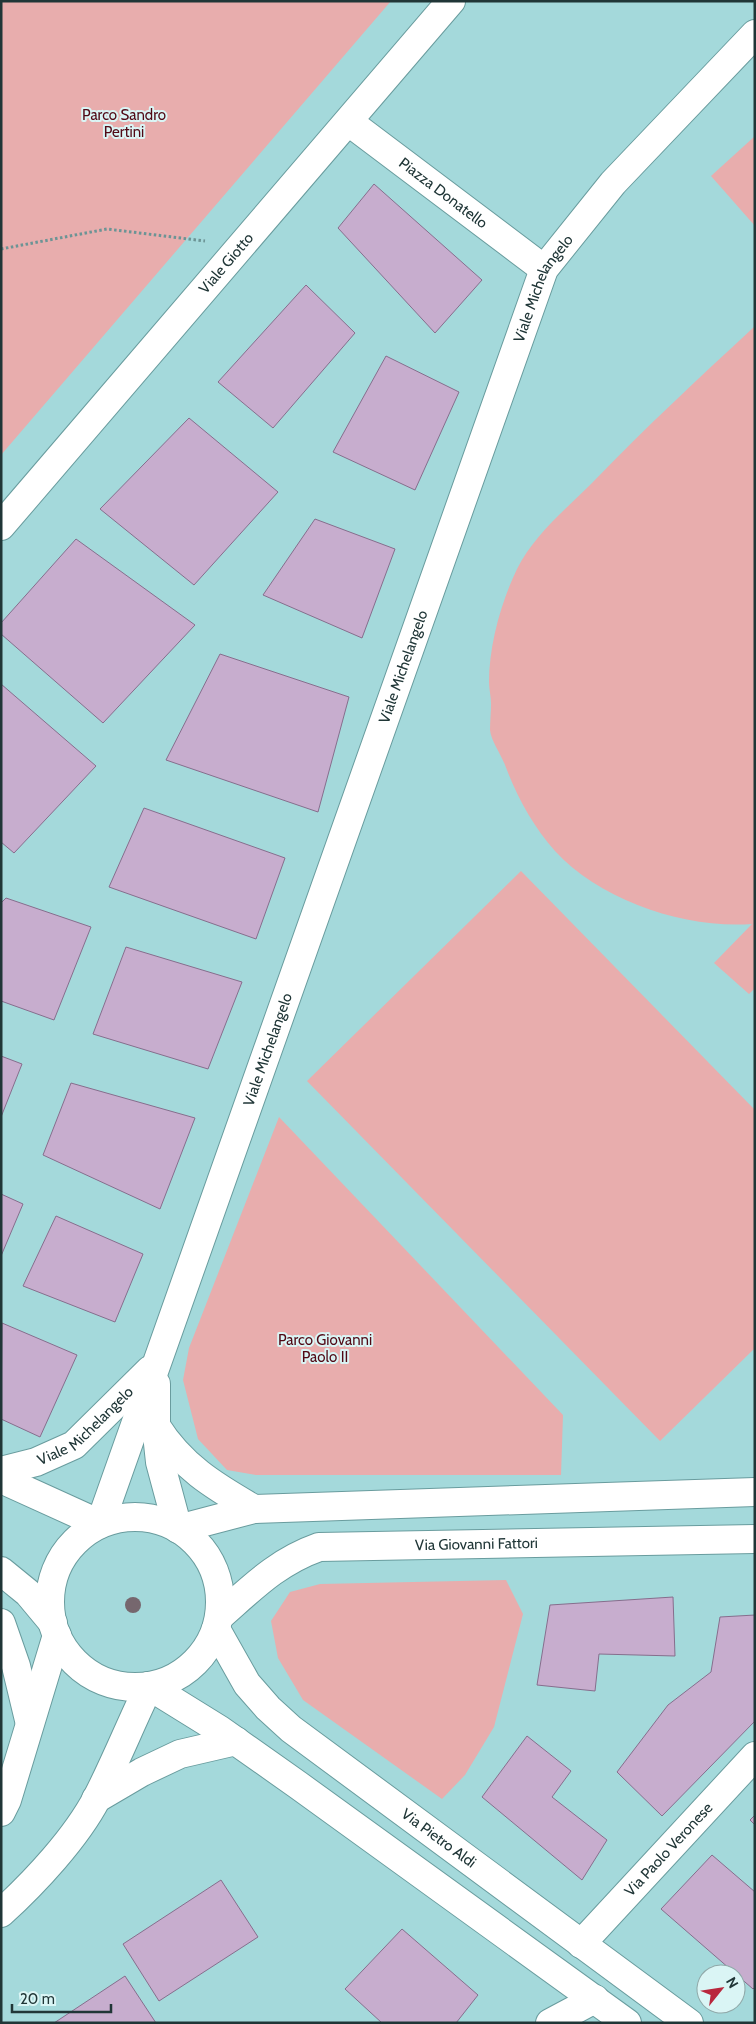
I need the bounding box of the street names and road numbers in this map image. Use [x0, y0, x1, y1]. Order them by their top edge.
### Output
street label: Piazza Donatello [395, 154, 491, 232]
street label: Viale Giotto [195, 229, 257, 297]
street label: Viale Michelangelo [510, 231, 577, 345]
street label: Viale Michelangelo [375, 608, 432, 726]
street label: Viale Michelangelo [240, 991, 296, 1108]
street label: Viale Michelangelo [35, 1383, 137, 1469]
street label: Via Giovanni Fattori [415, 1534, 538, 1554]
street label: Via Paolo Veronese [621, 1799, 717, 1900]
street label: Via Pietro Aldi [398, 1805, 480, 1872]

